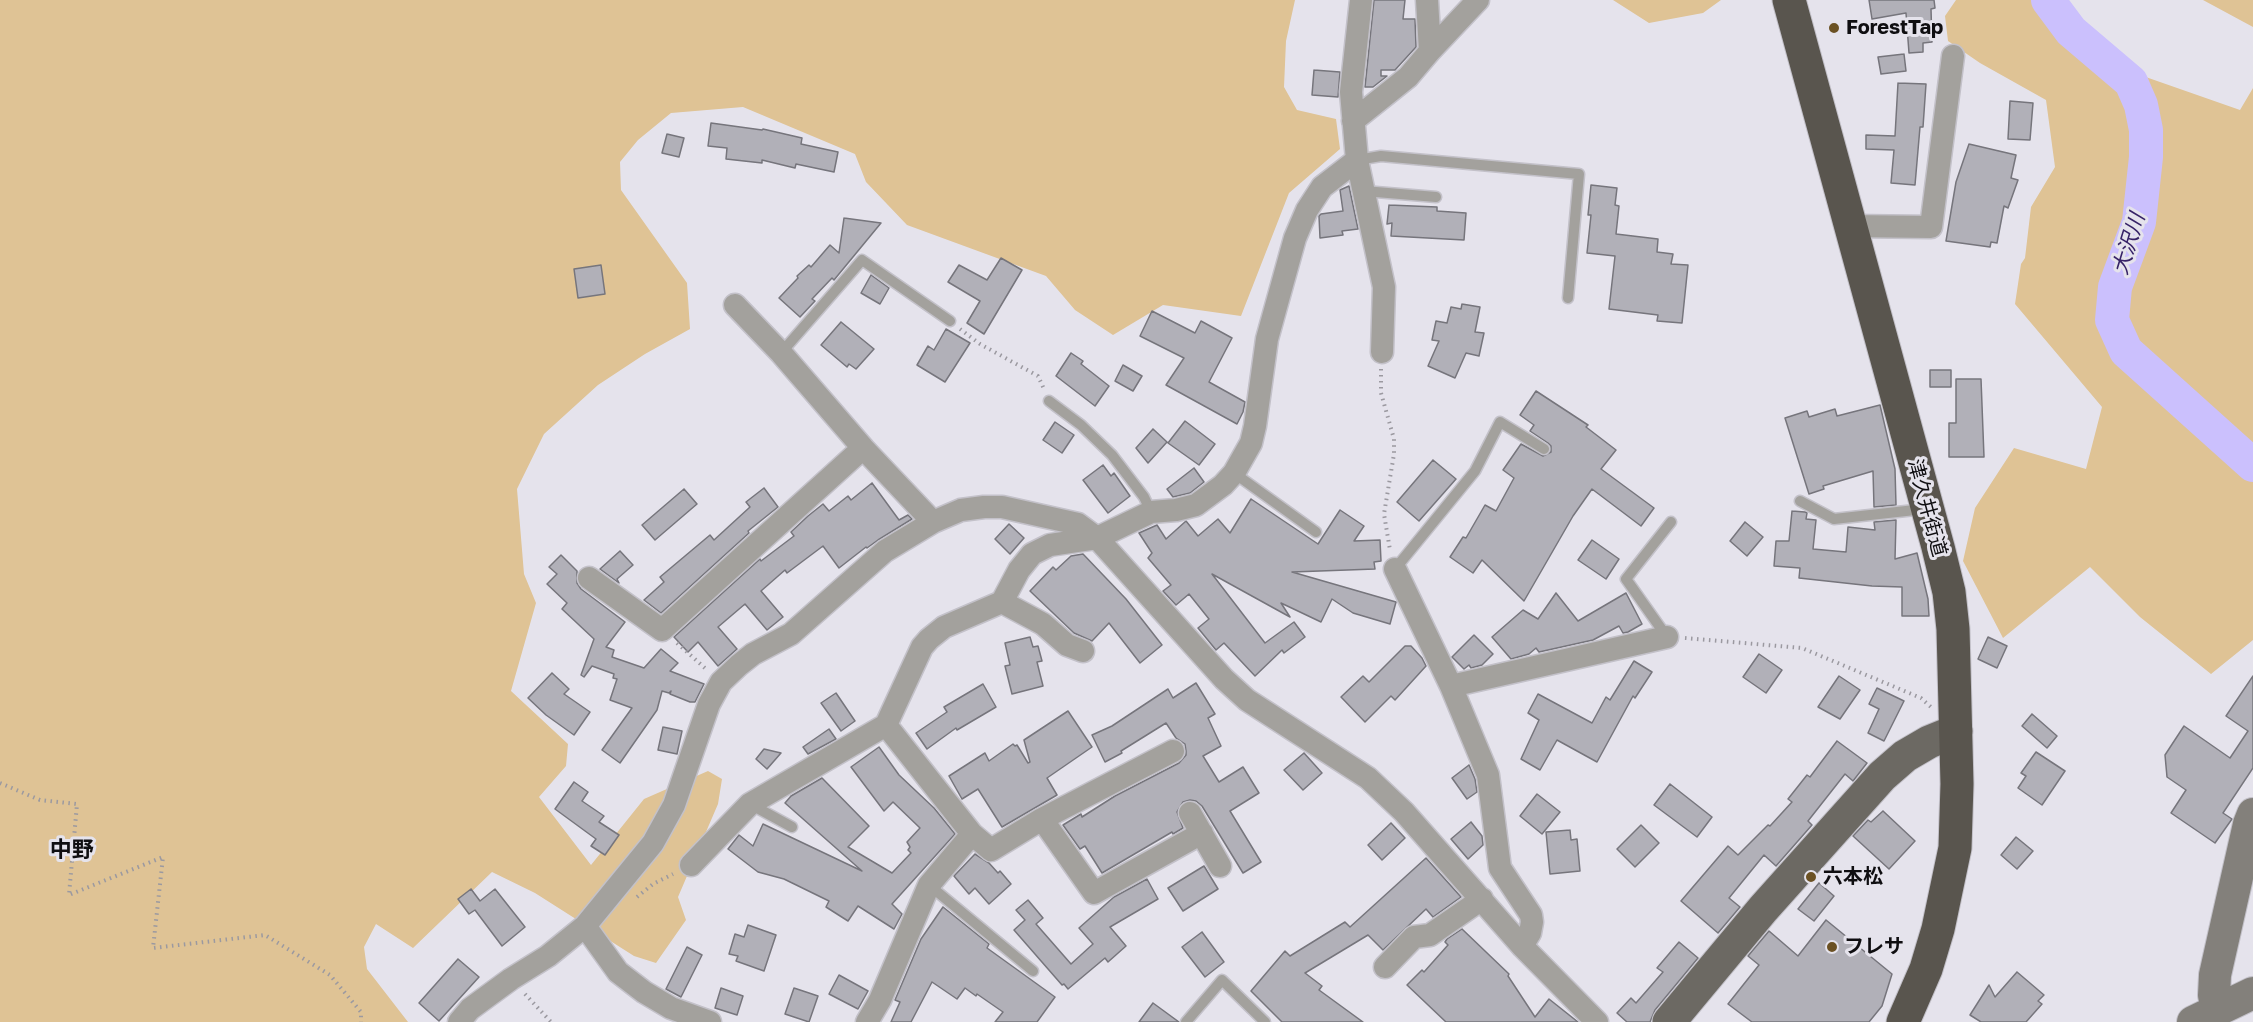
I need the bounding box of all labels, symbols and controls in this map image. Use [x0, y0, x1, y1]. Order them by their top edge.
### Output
place label: ForestTap [1846, 16, 1943, 40]
marker: ForestTap [1827, 21, 1841, 35]
water label: 大沢川 [2108, 210, 2150, 278]
street label: 津久井街道 [1902, 457, 1952, 559]
district label: 中野 [50, 837, 94, 863]
place label: 六本松 [1823, 865, 1883, 889]
marker: 六本松 [1804, 870, 1818, 884]
place label: フレサ [1844, 935, 1904, 959]
marker: フレサ [1825, 940, 1839, 954]

